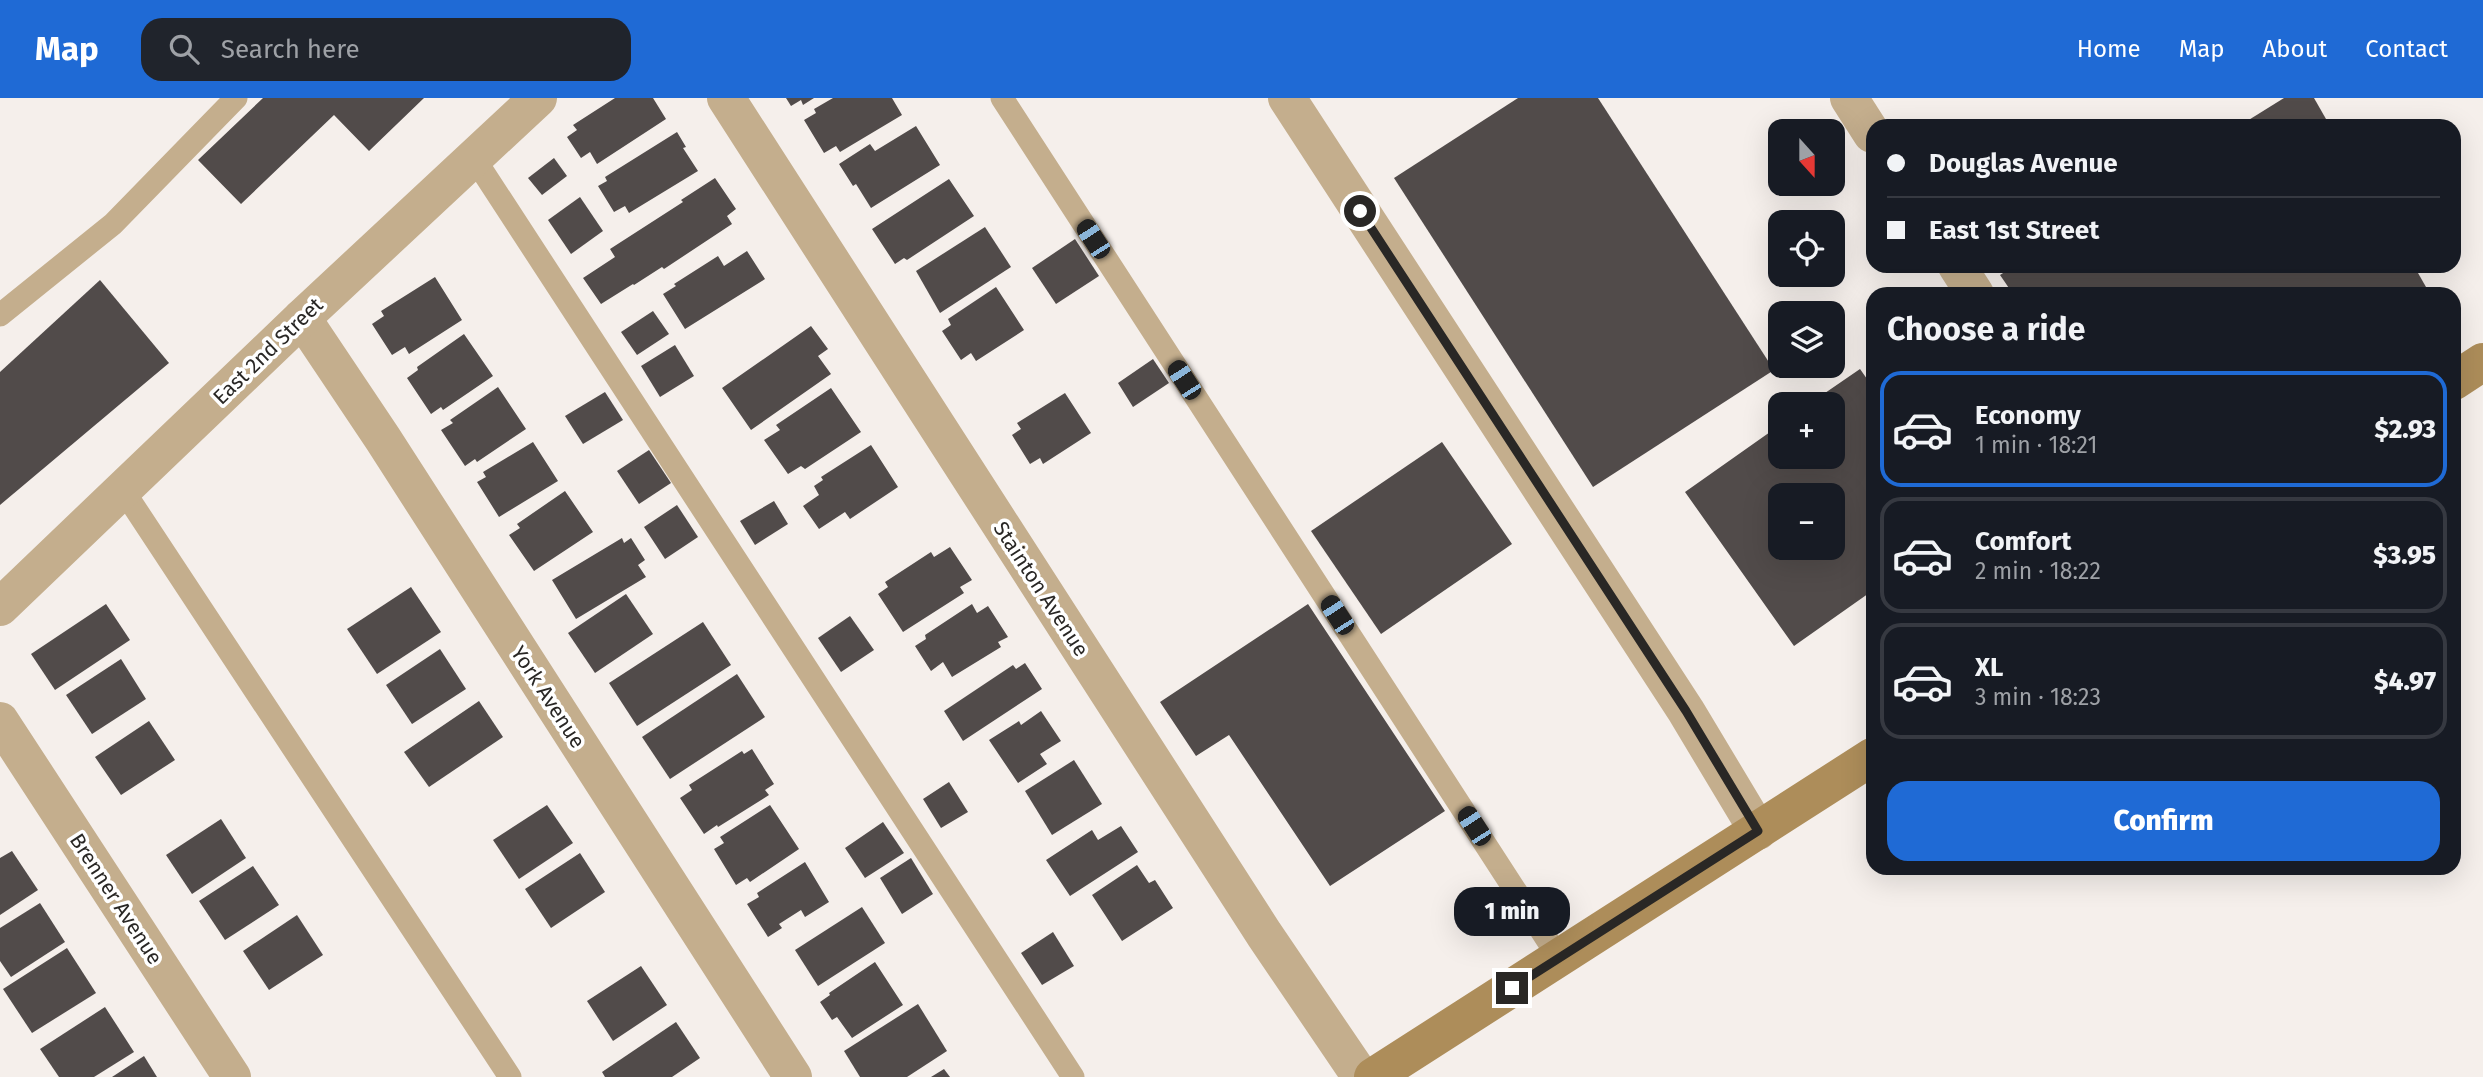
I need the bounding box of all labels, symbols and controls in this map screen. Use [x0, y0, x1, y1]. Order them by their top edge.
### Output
search box [141, 18, 631, 81]
text: Map [35, 29, 99, 69]
icon: search [165, 30, 203, 68]
text: Search here [221, 34, 360, 65]
text: Home [2077, 35, 2141, 63]
text: Map [2179, 35, 2225, 63]
text: About [2263, 35, 2327, 63]
text: Contact [2365, 35, 2448, 63]
north arrow [1768, 119, 1844, 196]
map controls [1768, 119, 1845, 560]
text: Douglas Avenue [1929, 148, 2118, 179]
route start [1344, 195, 1376, 227]
button: locate [1768, 210, 1845, 287]
text: East 1st Street [1929, 215, 2099, 246]
car [1073, 216, 1114, 262]
street label: East 2nd Street [208, 292, 329, 410]
button: layers [1768, 301, 1845, 378]
text: Choose a ride [1887, 310, 2085, 348]
car [1164, 357, 1205, 403]
button: + [1768, 392, 1845, 469]
icon: car [1891, 398, 1954, 461]
text: Economy [1975, 400, 2081, 431]
text: $2.93 [2375, 414, 2436, 445]
text: 1 min · 18:21 [1975, 431, 2097, 459]
button: − [1768, 483, 1845, 560]
street label: Stainton Avenue [988, 517, 1094, 661]
icon: car [1891, 524, 1954, 587]
text: Comfort [1975, 526, 2071, 557]
text: $3.95 [2373, 540, 2436, 571]
text: 2 min · 18:22 [1975, 557, 2101, 585]
car [1317, 592, 1358, 638]
street label: York Avenue [505, 641, 591, 753]
icon: car [1891, 650, 1954, 713]
text: XL [1975, 652, 2003, 683]
text: $4.97 [2374, 666, 2436, 697]
text: 3 min · 18:23 [1975, 683, 2101, 711]
button: Confirm [1887, 781, 2440, 861]
car [1454, 803, 1495, 849]
street label: Brenner Avenue [64, 829, 168, 969]
callout: 1 min [1454, 886, 1570, 936]
text: 1 min [1484, 897, 1540, 925]
route end [1496, 972, 1528, 1004]

